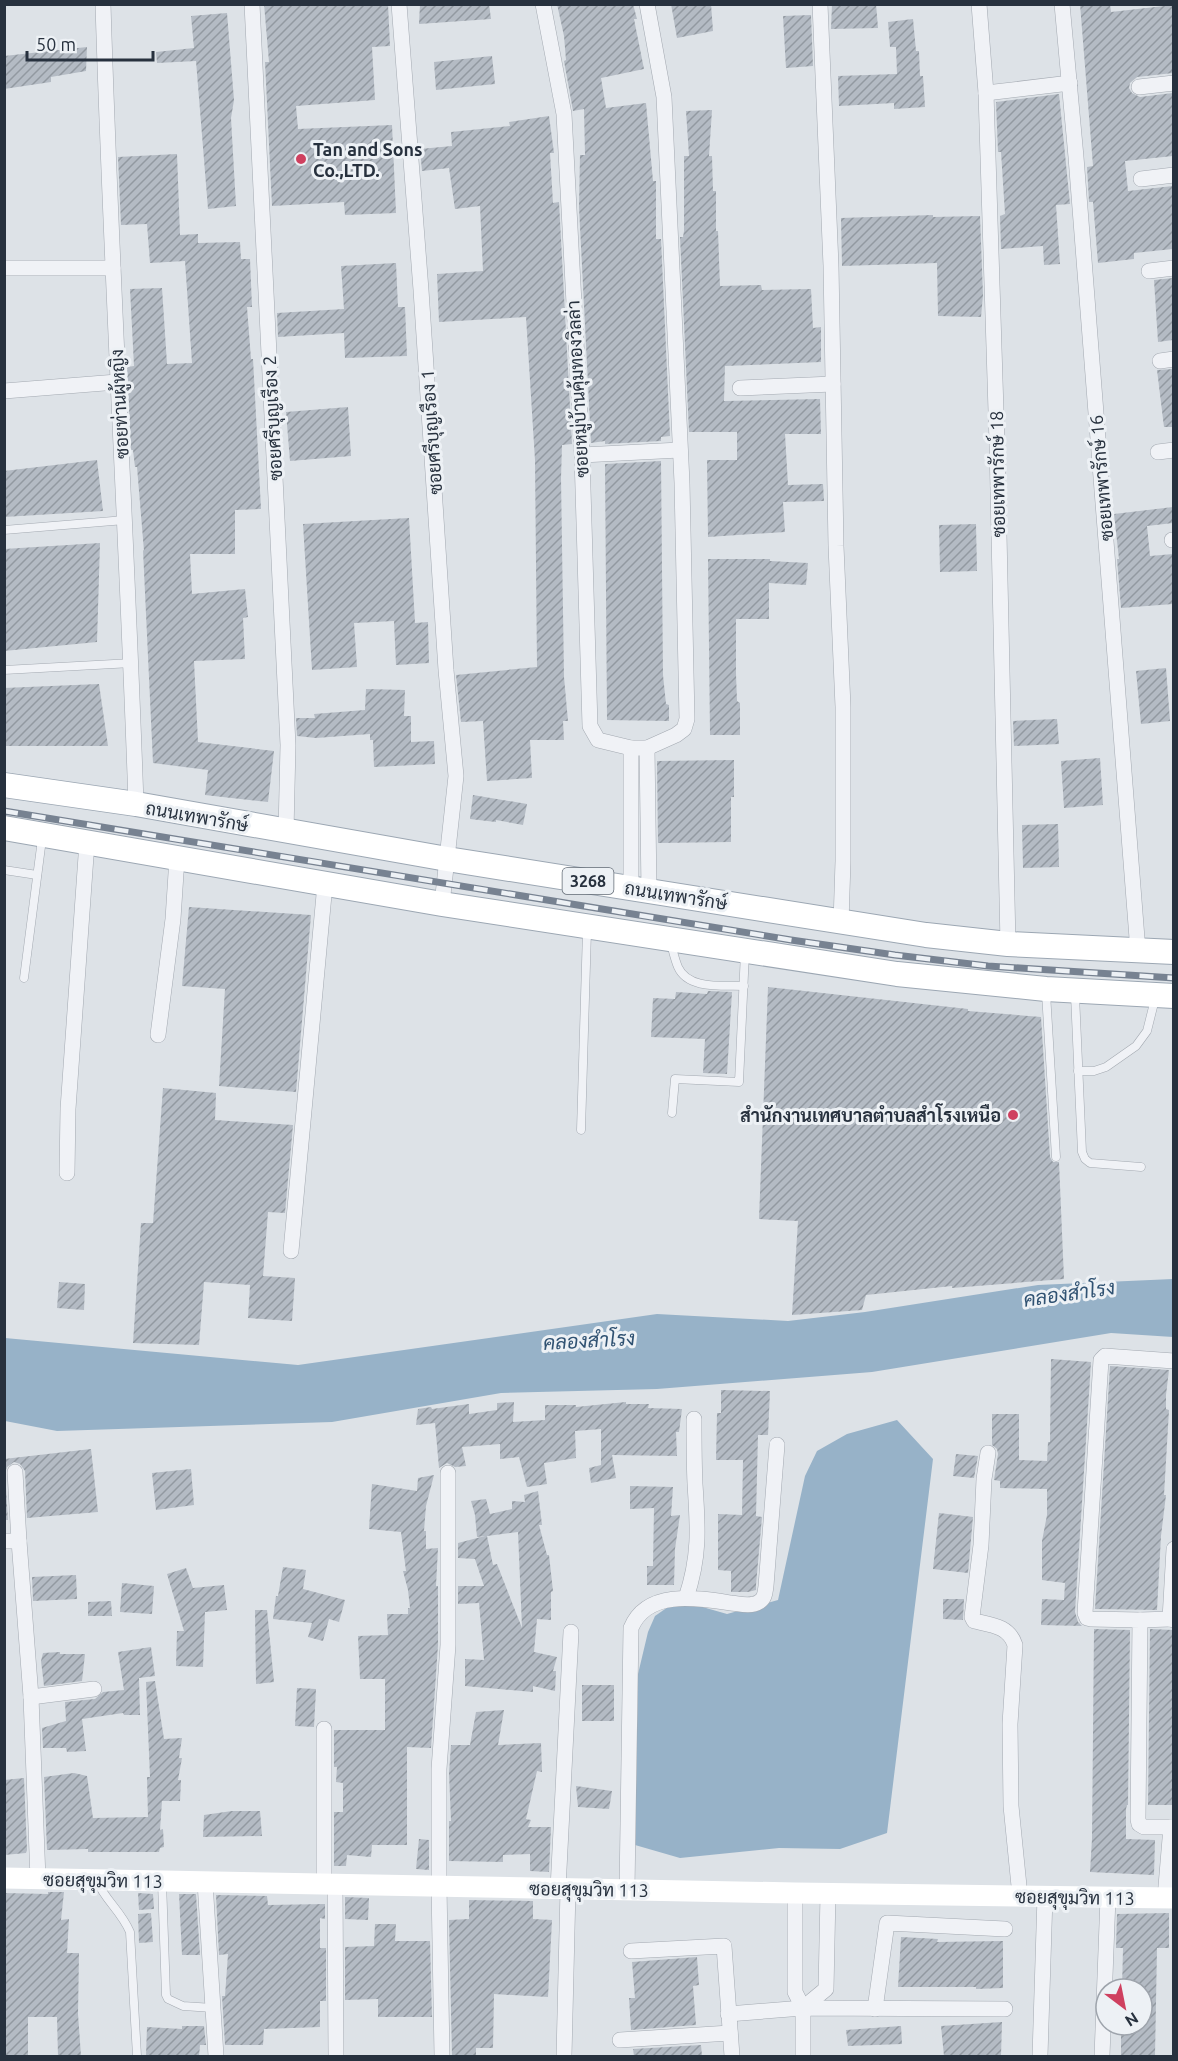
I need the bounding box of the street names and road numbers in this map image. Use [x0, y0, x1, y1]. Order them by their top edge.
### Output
street label: ซอยหมู่บ้านคุ้มทองวิลล่า [561, 300, 596, 478]
street label: ซอยท่านผู้หญิง [105, 348, 136, 459]
street label: ซอยศรีบุญเรือง 2 [257, 355, 288, 481]
street label: ซอยศรีบุญเรือง 1 [415, 369, 448, 495]
street label: ซอยเทพารักษ์ 18 [984, 410, 1008, 538]
street label: ซอยเทพารักษ์ 16 [1084, 414, 1116, 542]
street label: ถนนเทพารักษ์ [144, 795, 251, 835]
road number: 3268 [562, 868, 614, 894]
street label: ถนนเทพารักษ์ [623, 875, 730, 913]
street label: ซอยสุขุมวิท 113 [43, 1869, 163, 1894]
street label: ซอยสุขุมวิท 113 [529, 1878, 649, 1903]
street label: ซอยสุขุมวิท 113 [1015, 1886, 1135, 1911]

